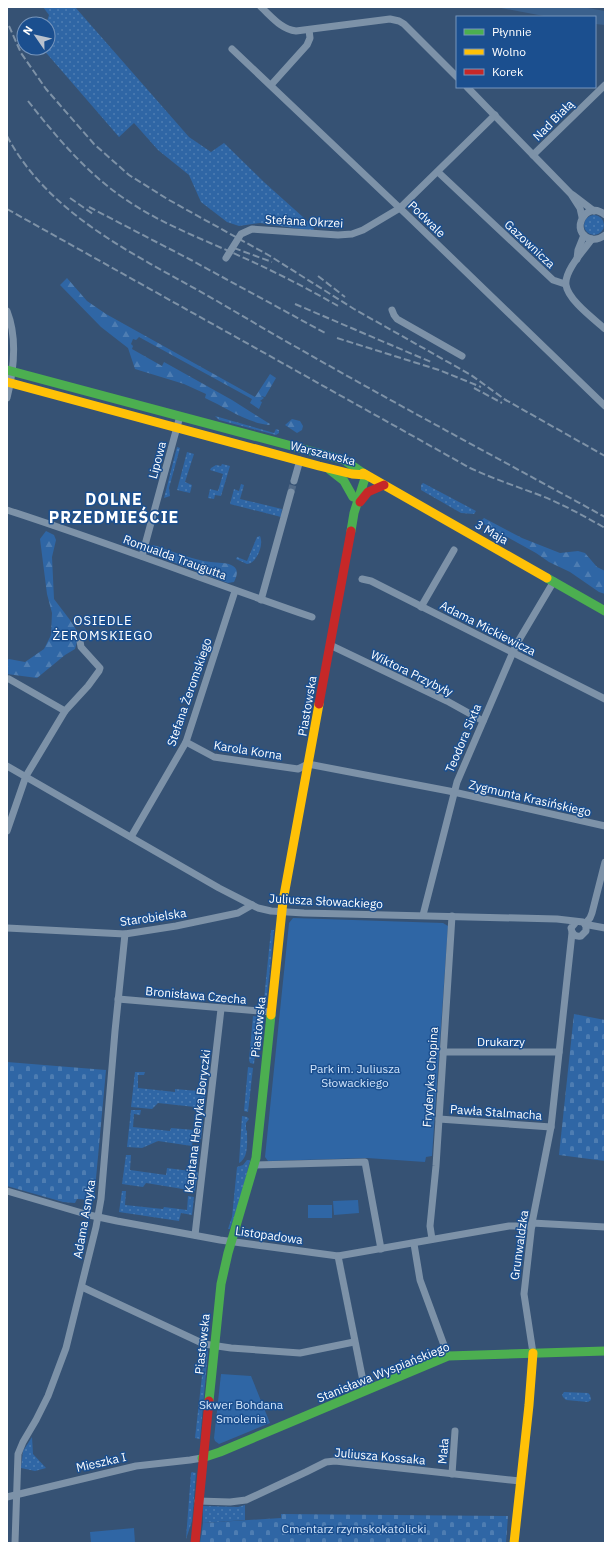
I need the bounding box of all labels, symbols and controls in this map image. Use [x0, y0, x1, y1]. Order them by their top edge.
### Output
north arrow [16, 16, 56, 56]
legend [456, 16, 596, 88]
text: N [20, 23, 36, 38]
text: Płynnie [492, 24, 532, 39]
text: Wolno [492, 44, 526, 59]
text: Korek [492, 64, 524, 79]
street label: Nad Białą [529, 96, 577, 144]
street label: Podwale [405, 198, 449, 241]
street label: Stefana Okrzei [264, 211, 344, 231]
street label: Gazownicza [502, 217, 559, 272]
street label: Warszawska [289, 438, 358, 468]
street label: Lipowa [145, 439, 169, 480]
district label: DOLNE PRZEDMIEŚCIE [49, 489, 179, 527]
street label: 3 Maja [473, 517, 512, 548]
street label: Romualda Traugutta [121, 531, 229, 583]
street label: Adama Mickiewicza [438, 597, 539, 659]
district label: OSIEDLE ŻEROMSKIEGO [53, 612, 153, 644]
street label: Stefana Żeromskiego [163, 635, 215, 748]
street label: Wiktora Przybyły [368, 647, 456, 699]
street label: Piastowska [294, 674, 320, 737]
street label: Teodora Sixta [442, 701, 484, 775]
street label: Karola Korna [213, 737, 284, 763]
street label: Zygmunta Krasińskiego [467, 777, 593, 819]
street label: Juliusza Słowackiego [269, 891, 384, 911]
street label: Starobielska [119, 905, 188, 929]
street label: Bronisława Czecha [145, 983, 248, 1007]
street label: Piastowska [247, 995, 269, 1058]
street label: Fryderyka Chopina [419, 1026, 441, 1128]
street label: Drukarzy [477, 1034, 525, 1049]
street label: Kapitana Henryka Boryczki [181, 1048, 213, 1194]
park label: Park im. Juliusza Słowackiego [310, 1061, 401, 1090]
street label: Pawła Stalmacha [449, 1101, 543, 1123]
street label: Adama Asnyka [70, 1178, 98, 1260]
street label: Grunwaldzka [507, 1209, 531, 1281]
street label: Listopadowa [234, 1223, 304, 1247]
street label: Piastowska [191, 1312, 213, 1375]
street label: Stanisława Wyspiańskiego [314, 1338, 452, 1405]
park label: Skwer Bohdana Smolenia [199, 1397, 284, 1426]
street label: Mała [434, 1437, 452, 1465]
street label: Juliusza Kossaka [334, 1445, 427, 1468]
street label: Mieszka I [74, 1449, 128, 1475]
park label: Cmentarz rzymskokatolicki [281, 1521, 427, 1536]

